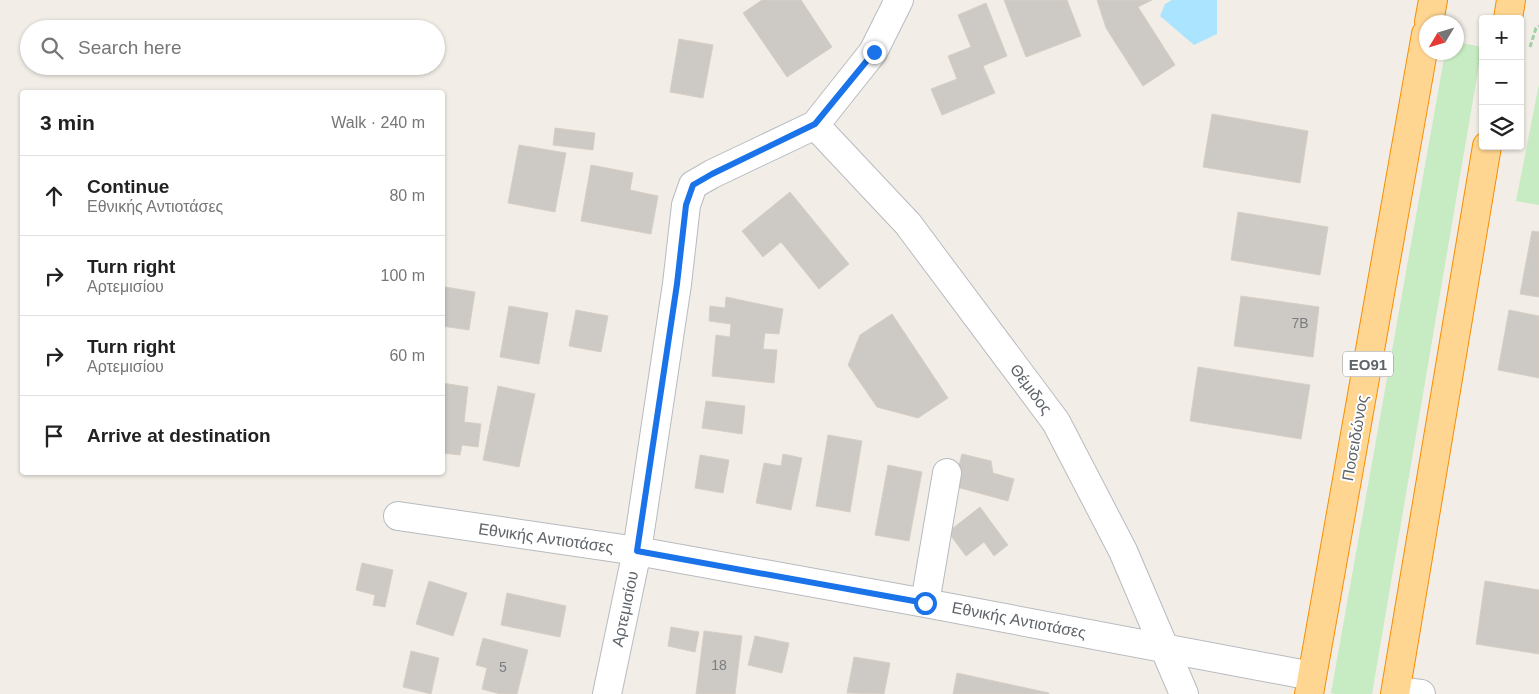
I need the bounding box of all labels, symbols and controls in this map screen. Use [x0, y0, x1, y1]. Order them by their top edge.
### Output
north arrow [1419, 15, 1464, 60]
map controls [1479, 15, 1524, 150]
button: + [1479, 15, 1524, 60]
search box [20, 20, 445, 75]
icon: search [38, 34, 66, 62]
text: Search here [78, 37, 182, 58]
route end [863, 41, 886, 64]
button: − [1479, 60, 1524, 105]
button: layers [1479, 105, 1524, 150]
text: 3 min [40, 111, 95, 134]
text: Walk · 240 m [331, 114, 425, 131]
text: Continue [87, 176, 169, 197]
icon: ahead [40, 182, 68, 210]
text: 80 m [389, 187, 425, 204]
text: Εθνικής Αντιοτάσες [87, 198, 223, 215]
text: Turn right [87, 256, 175, 277]
icon: right [40, 262, 68, 290]
text: 100 m [381, 267, 425, 284]
text: Αρτεμισίου [87, 278, 164, 295]
house number: 7B [1291, 315, 1309, 331]
text: Turn right [87, 336, 175, 357]
icon: right [40, 342, 68, 370]
text: 60 m [389, 347, 425, 364]
road number: ΕΟ91 [1343, 352, 1393, 376]
text: Αρτεμισίου [87, 358, 164, 375]
street label: Θέμιδος [1007, 361, 1055, 417]
street label: Ποσειδώνος [1339, 393, 1371, 482]
icon: arrive [40, 422, 68, 450]
text: Arrive at destination [87, 425, 271, 446]
street label: Εθνικής Αντιοτάσες [477, 520, 615, 556]
street label: Αρτεμισίου [609, 570, 641, 648]
route start [914, 592, 937, 615]
street label: Εθνικής Αντιοτάσες [950, 599, 1088, 641]
house number: 18 [711, 657, 727, 673]
house number: 5 [499, 659, 507, 675]

